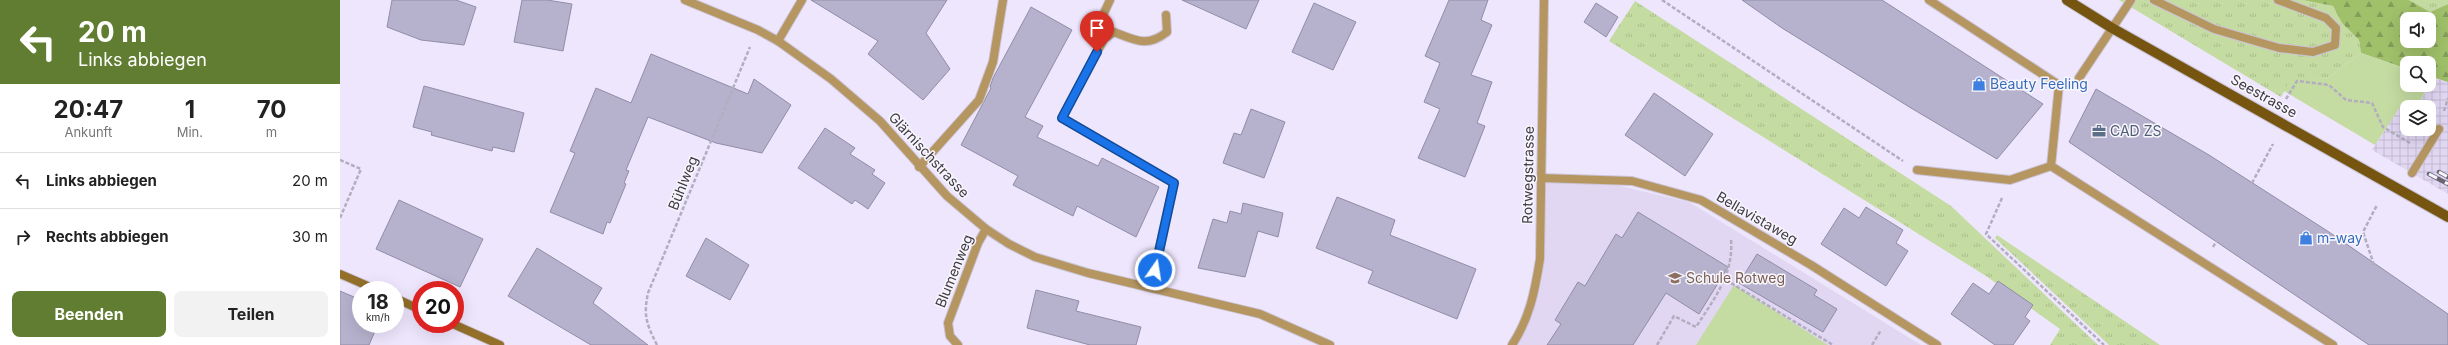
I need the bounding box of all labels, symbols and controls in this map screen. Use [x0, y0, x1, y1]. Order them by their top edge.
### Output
pin [1080, 11, 1114, 52]
map controls [2400, 12, 2436, 136]
button: sound [2400, 12, 2436, 48]
text: 20 m [78, 15, 147, 49]
icon: left [12, 16, 64, 68]
icon: arrive [1086, 17, 1108, 39]
text: Links abbiegen [78, 49, 207, 70]
button: search [2400, 56, 2436, 92]
street label: Seestrasse [2228, 70, 2300, 121]
place label: Beauty Feeling [1990, 75, 2088, 92]
shop icon: Beauty Feeling [1971, 76, 1987, 92]
text: 20:47 [54, 95, 123, 124]
text: 1 [185, 95, 195, 124]
text: 70 [257, 95, 286, 124]
button: layers [2400, 100, 2436, 136]
street label: Glärnischstrasse [885, 108, 973, 201]
place label: CAD ZS [2110, 122, 2161, 139]
office icon: CAD ZS [2091, 123, 2107, 139]
text: Ankunft [64, 124, 112, 140]
text: Min. [177, 124, 203, 140]
text: m [266, 124, 277, 140]
street label: Rotwegstrasse [1518, 126, 1537, 224]
street label: Bühlweg [664, 153, 701, 212]
icon: left [12, 170, 34, 192]
text: Links abbiegen [46, 171, 157, 190]
text: 20 m [292, 171, 328, 190]
street label: Bellavistaweg [1714, 187, 1801, 248]
icon: right [12, 226, 34, 248]
text: Rechts abbiegen [46, 227, 168, 246]
text: 30 m [292, 227, 328, 246]
place label: m-way [2317, 229, 2363, 246]
shop icon: m-way [2298, 230, 2314, 246]
street label: Blumenweg [931, 232, 976, 310]
position arrow [1134, 249, 1176, 291]
place label: Schule Rotweg [1686, 269, 1785, 286]
school or university icon: Schule Rotweg [1667, 270, 1683, 286]
speed limit sign: 20 [412, 281, 464, 333]
text: 18 [367, 290, 389, 314]
button: Beenden [12, 291, 166, 337]
button: Teilen [174, 291, 328, 337]
text: km/h [366, 311, 390, 323]

